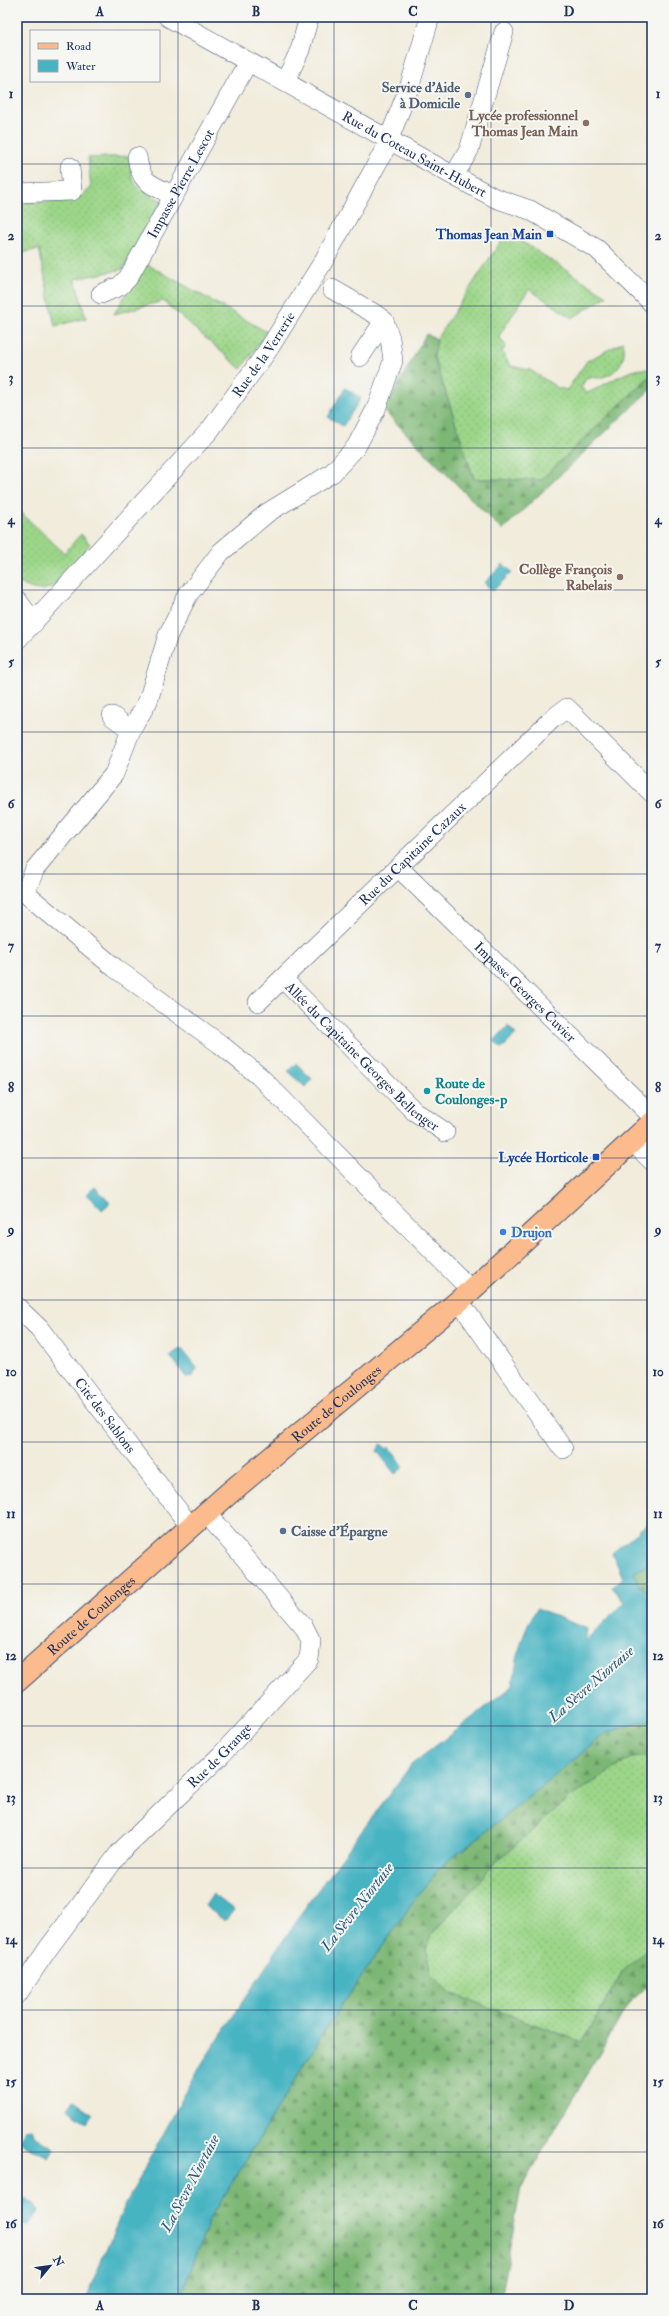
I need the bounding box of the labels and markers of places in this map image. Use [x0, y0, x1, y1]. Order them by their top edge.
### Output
place label: Service d'Aide à Domicile [382, 79, 460, 112]
marker: Service d'Aide à Domicile [463, 90, 473, 100]
place label: Lycée professionnel Thomas Jean Main [468, 107, 579, 141]
marker: Lycée professionnel Thomas Jean Main [581, 118, 591, 128]
place label: Thomas Jean Main [435, 226, 543, 244]
marker: Thomas Jean Main [545, 229, 555, 239]
place label: Collège François Rabelais [519, 561, 612, 594]
marker: Collège François Rabelais [615, 572, 625, 582]
place label: Route de Coulonges-p [435, 1075, 507, 1109]
marker: Route de Coulonges-p [422, 1086, 432, 1096]
place label: Lycée Horticole [498, 1149, 588, 1167]
marker: Lycée Horticole [591, 1152, 601, 1162]
place label: Drujon [511, 1224, 553, 1241]
marker: Drujon [498, 1227, 508, 1237]
place label: Caisse d'Épargne [291, 1522, 388, 1541]
marker: Caisse d'Épargne [278, 1526, 288, 1536]

